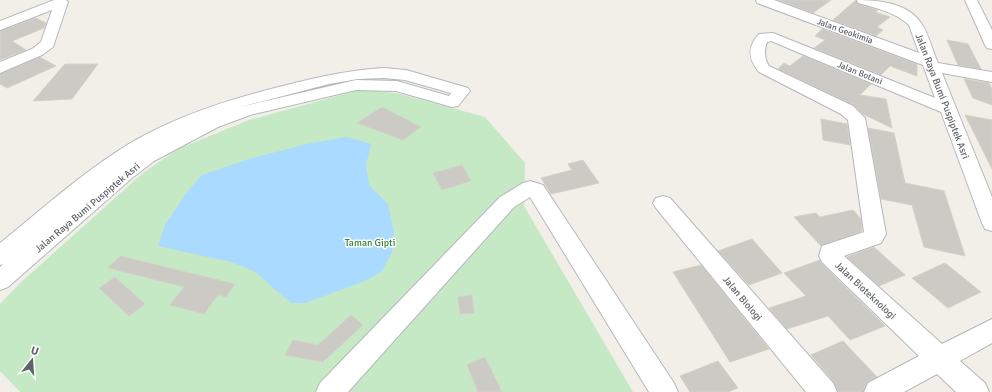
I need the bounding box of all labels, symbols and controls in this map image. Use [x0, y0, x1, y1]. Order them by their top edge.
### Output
street label: Jalan Geokimia [815, 16, 875, 47]
street label: Jalan Raya Bumi Puspiptek Asri [913, 32, 972, 161]
street label: Jalan Botani [836, 59, 884, 87]
street label: Jalan Raya Bumi Puspiptek Asri [33, 160, 143, 255]
park label: Taman Gipti [345, 237, 395, 249]
street label: Jalan Bioteknologi [832, 259, 898, 322]
street label: Jalan Biologi [720, 274, 764, 324]
north arrow [12, 340, 52, 380]
text: U [29, 344, 40, 358]

